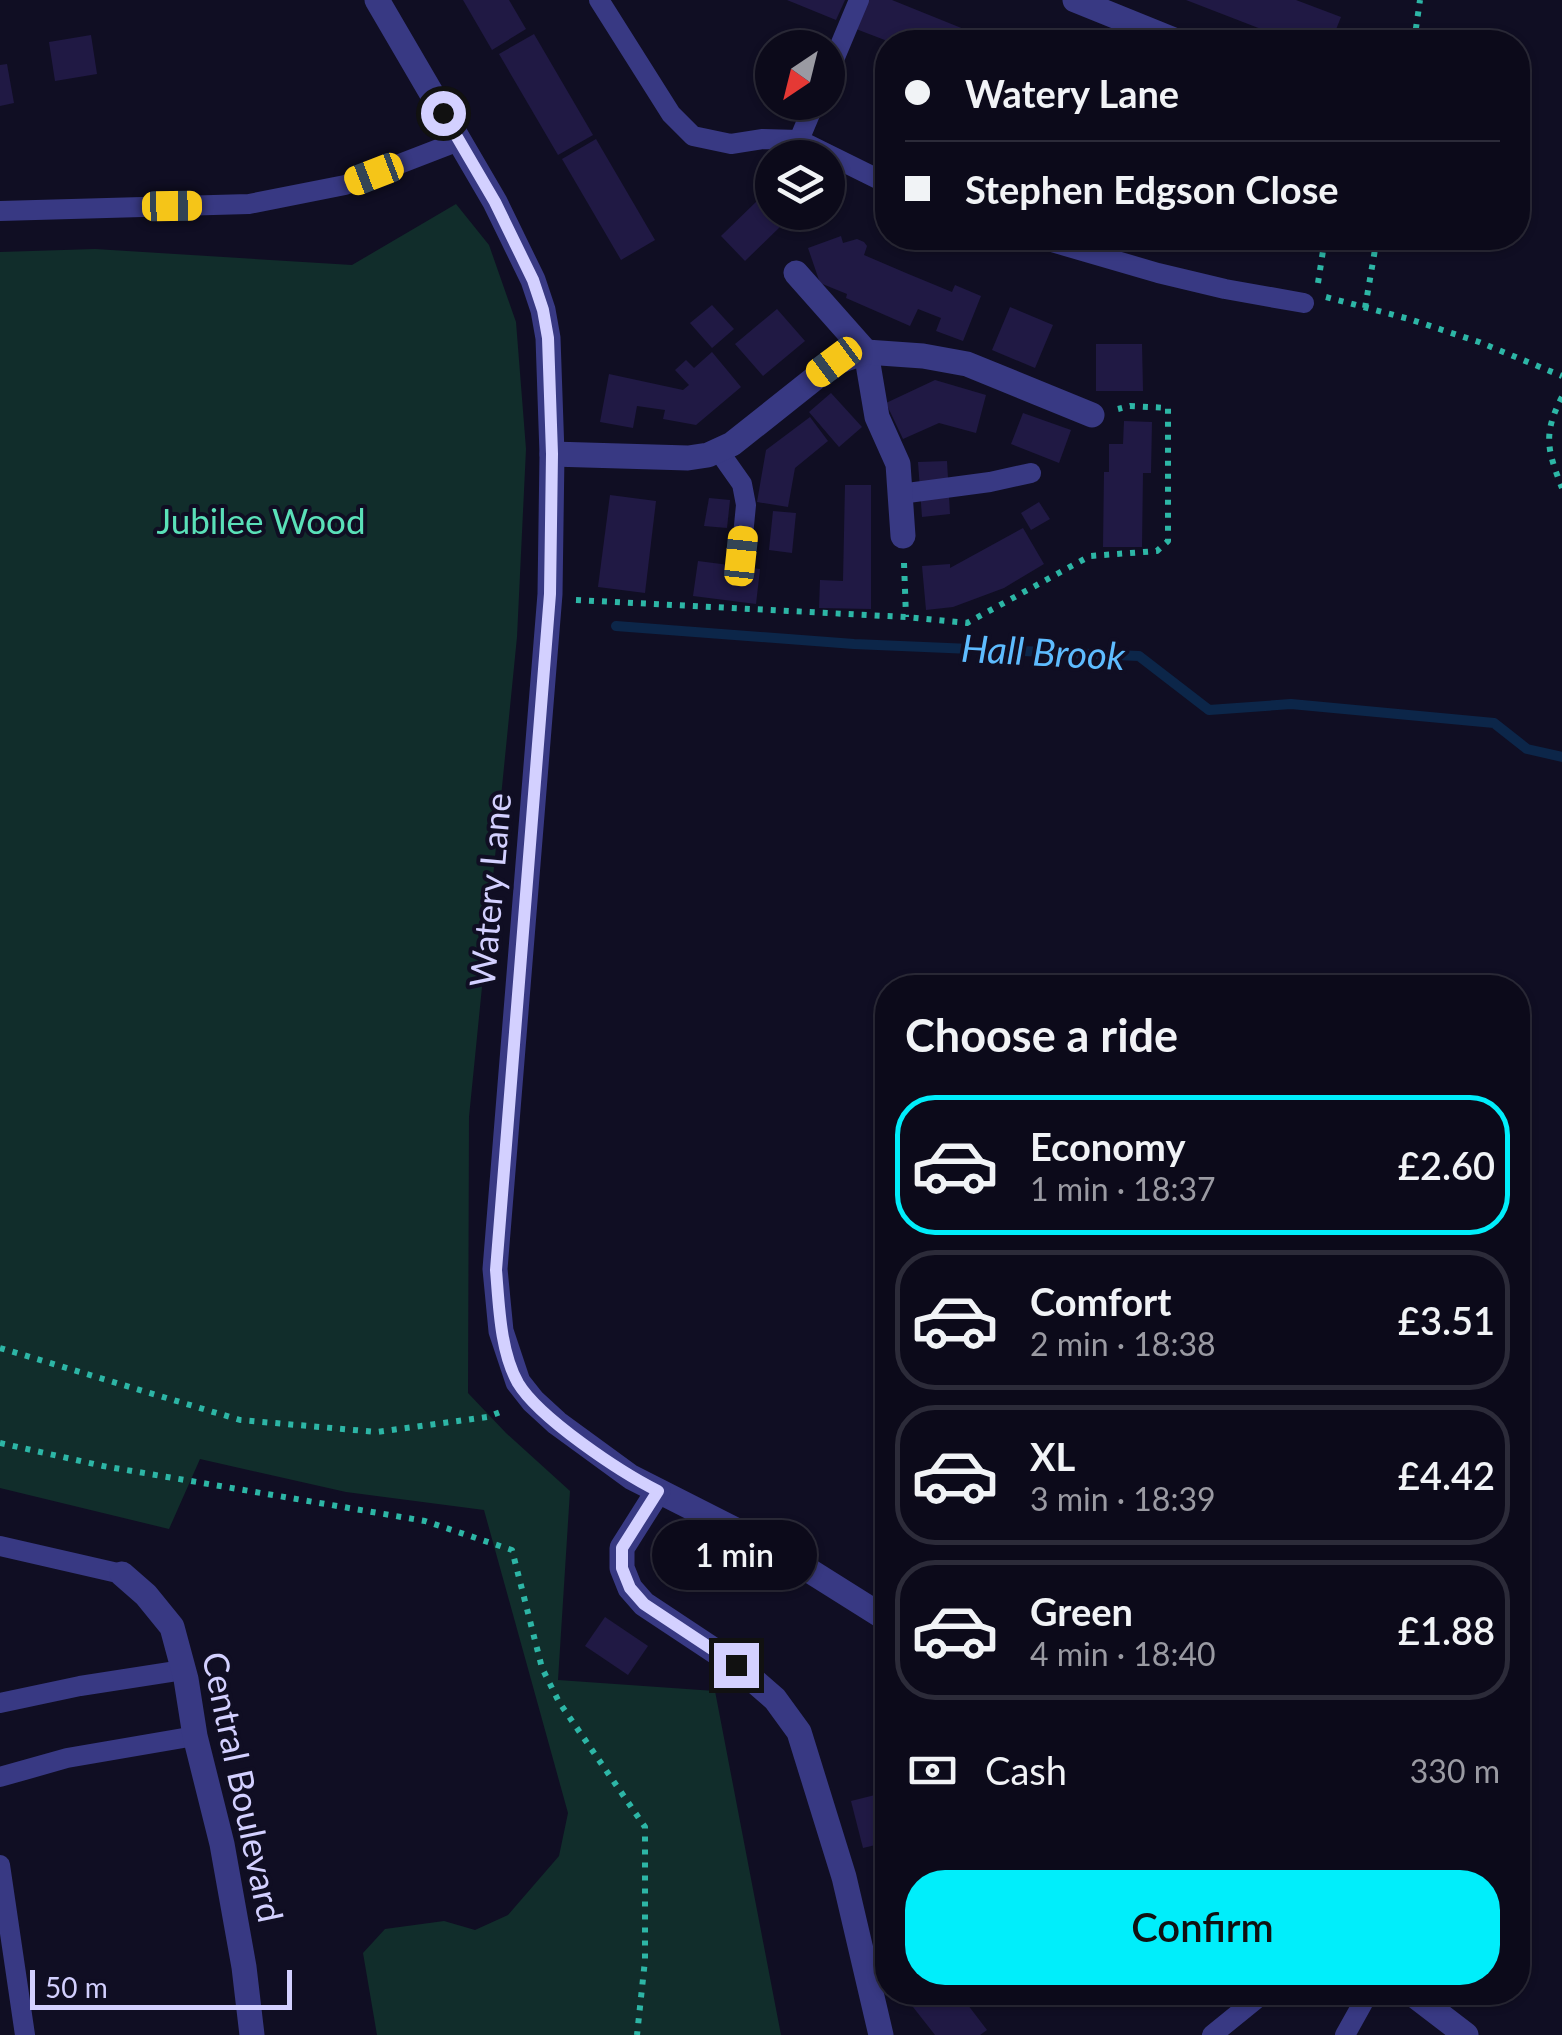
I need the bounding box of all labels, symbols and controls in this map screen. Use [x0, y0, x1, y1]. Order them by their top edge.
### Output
north arrow [755, 30, 845, 120]
map controls [755, 30, 845, 230]
text: Watery Lane [965, 70, 1179, 116]
route start [421, 91, 466, 136]
button: layers [755, 140, 845, 230]
car [341, 149, 407, 199]
text: Stephen Edgson Close [965, 166, 1339, 212]
car [142, 190, 202, 222]
car [801, 332, 867, 392]
park label: Jubilee Wood [156, 499, 366, 541]
car [723, 525, 759, 587]
water label: Hall Brook [960, 624, 1127, 678]
street label: Watery Lane [460, 791, 518, 989]
text: Choose a ride [905, 1008, 1178, 1062]
icon: car [910, 1120, 1000, 1210]
text: Economy [1030, 1123, 1185, 1169]
text: £2.60 [1398, 1142, 1495, 1188]
text: 1 min · 18:37 [1030, 1169, 1216, 1208]
icon: car [910, 1275, 1000, 1365]
text: Comfort [1030, 1278, 1171, 1324]
text: £3.51 [1398, 1297, 1495, 1343]
text: 2 min · 18:38 [1030, 1324, 1216, 1363]
icon: car [910, 1430, 1000, 1520]
text: XL [1030, 1433, 1075, 1479]
text: £4.42 [1398, 1452, 1495, 1498]
text: 3 min · 18:39 [1030, 1479, 1216, 1518]
callout: 1 min [654, 1520, 818, 1590]
text: 1 min [695, 1535, 774, 1574]
icon: car [910, 1585, 1000, 1675]
text: Green [1030, 1588, 1133, 1634]
text: £1.88 [1398, 1607, 1495, 1653]
text: 4 min · 18:40 [1030, 1634, 1216, 1673]
route end [714, 1643, 759, 1688]
street label: Central Boulevard [195, 1648, 293, 1926]
icon: cash [905, 1743, 960, 1798]
text: Cash [985, 1747, 1067, 1793]
text: 330 m [1410, 1751, 1500, 1790]
button: Confirm [905, 1870, 1500, 1985]
scale bar [30, 1965, 292, 2010]
text: 50 m [45, 1970, 108, 2004]

